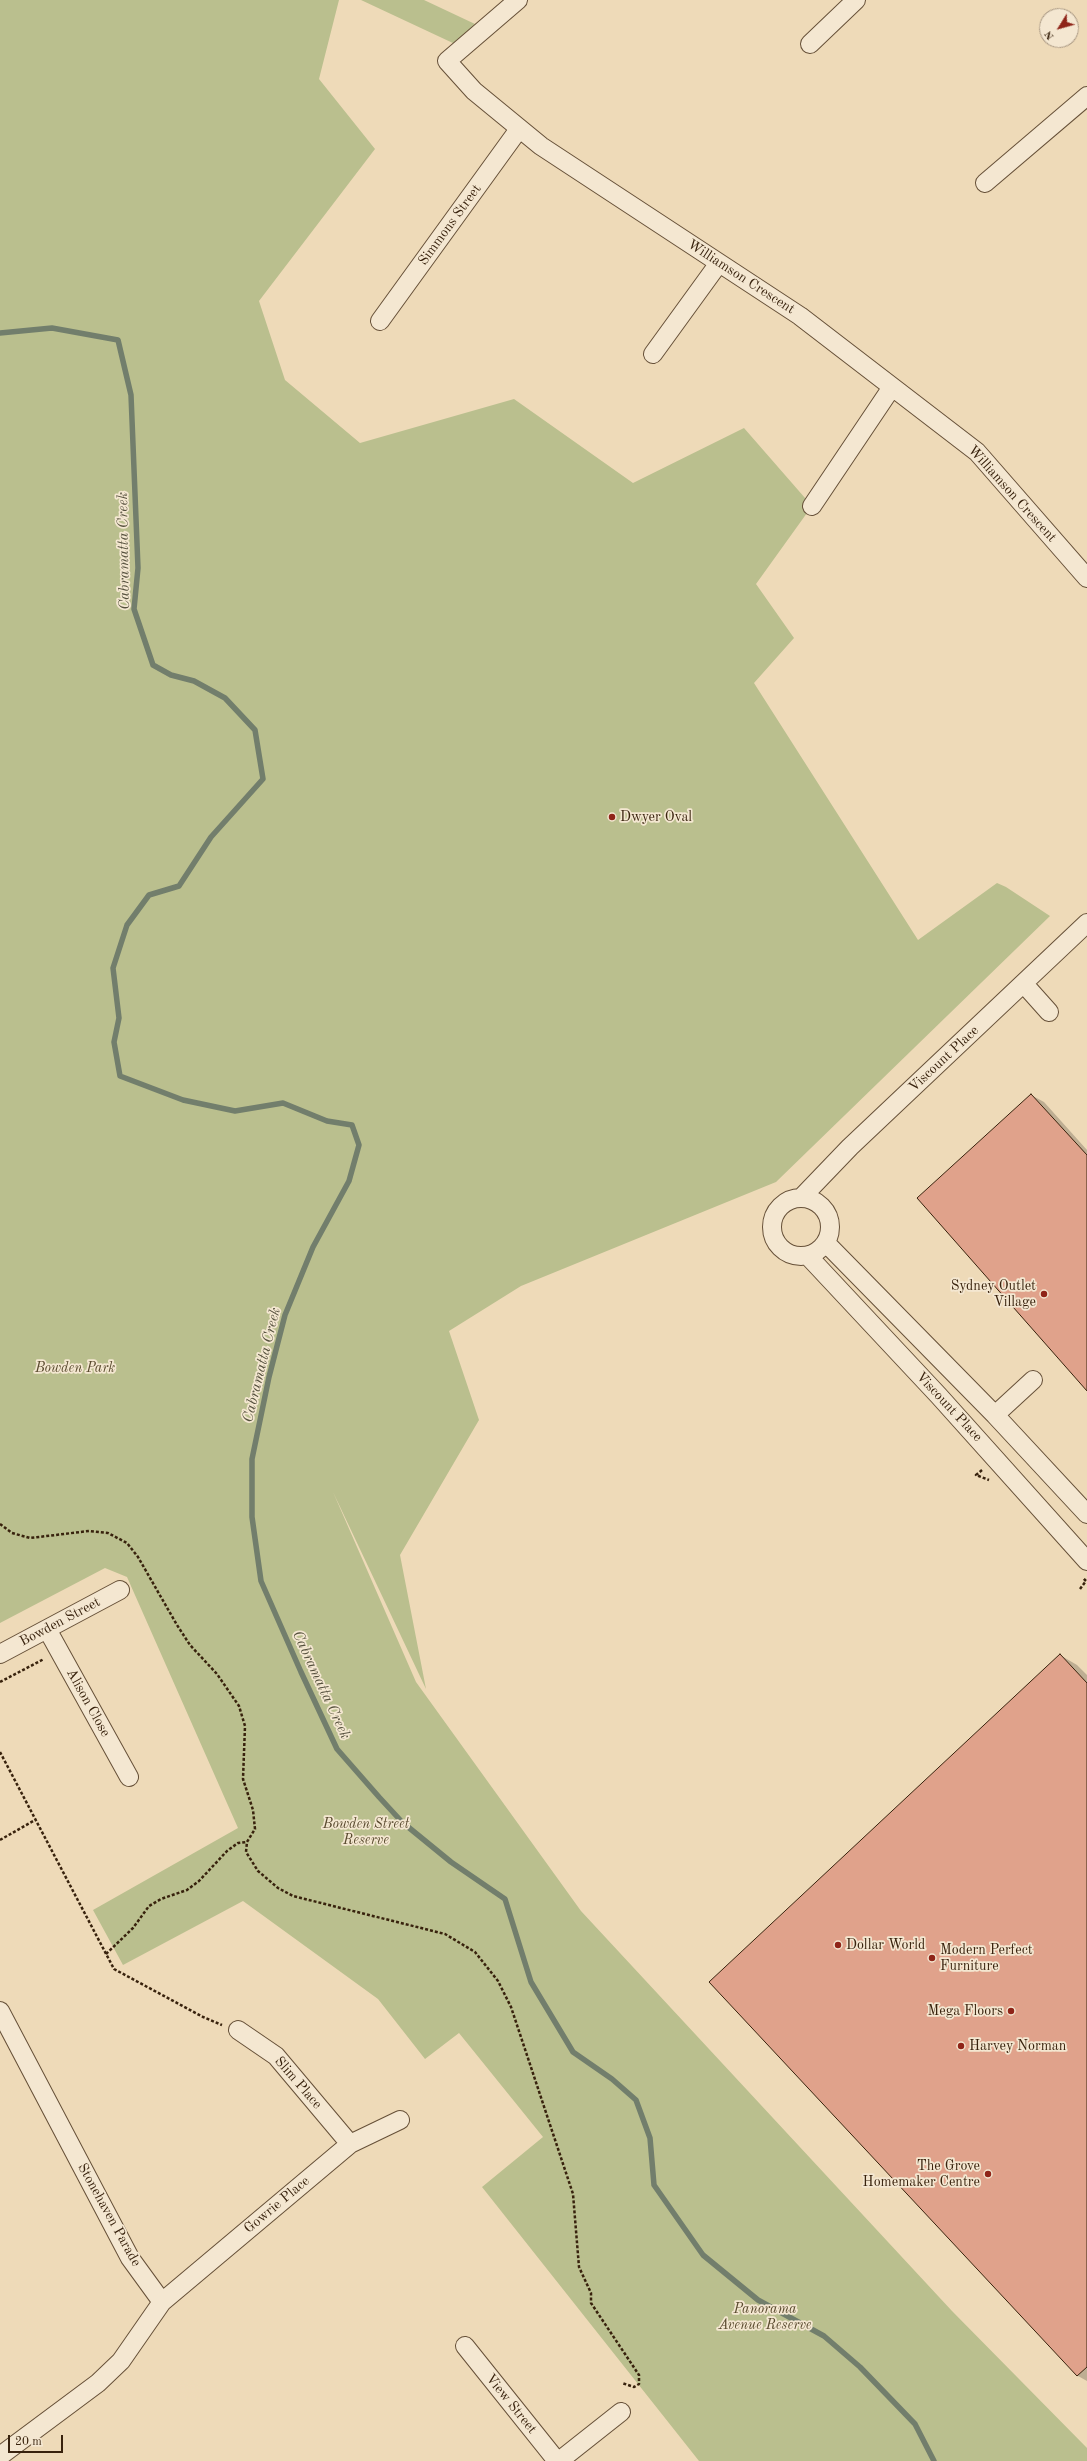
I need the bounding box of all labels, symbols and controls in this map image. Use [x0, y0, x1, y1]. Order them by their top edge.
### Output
north arrow [1039, 8, 1079, 48]
text: N [1043, 28, 1057, 42]
street label: Simmons Street [415, 181, 485, 269]
street label: Williamson Crescent [684, 236, 798, 318]
street label: Williamson Crescent [964, 442, 1060, 546]
water label: Cabramatta Creek [114, 492, 134, 610]
place label: Dwyer Oval [620, 809, 692, 825]
marker: Dwyer Oval [607, 812, 617, 822]
street label: Viscount Place [905, 1022, 983, 1096]
place label: Sydney Outlet Village [951, 1278, 1036, 1310]
marker: Sydney Outlet Village [1039, 1289, 1049, 1299]
water label: Cabramatta Creek [239, 1306, 285, 1424]
park label: Bowden Park [35, 1360, 115, 1376]
street label: Viscount Place [912, 1368, 986, 1446]
street label: Bowden Street [17, 1594, 103, 1650]
water label: Cabramatta Creek [288, 1628, 354, 1742]
street label: Alison Close [62, 1666, 114, 1740]
park label: Bowden Street Reserve [323, 1816, 409, 1848]
place label: Dollar World [846, 1937, 925, 1953]
marker: Dollar World [833, 1940, 843, 1950]
place label: Modern Perfect Furniture [940, 1942, 1033, 1974]
marker: Modern Perfect Furniture [927, 1953, 937, 1963]
place label: Mega Floors [927, 2003, 1003, 2019]
marker: Mega Floors [1006, 2006, 1016, 2016]
place label: Harvey Norman [969, 2038, 1066, 2054]
marker: Harvey Norman [956, 2041, 966, 2051]
street label: Slim Place [271, 2053, 325, 2113]
place label: The Grove Homemaker Centre [863, 2158, 980, 2190]
street label: Stonehaven Parade [74, 2160, 144, 2270]
marker: The Grove Homemaker Centre [983, 2169, 993, 2179]
street label: Gowrie Place [241, 2173, 313, 2237]
park label: Panorama Avenue Reserve [718, 2301, 812, 2334]
street label: View Street [482, 2371, 540, 2437]
scale bar [10, 2427, 65, 2453]
text: 20 m [15, 2436, 42, 2448]

